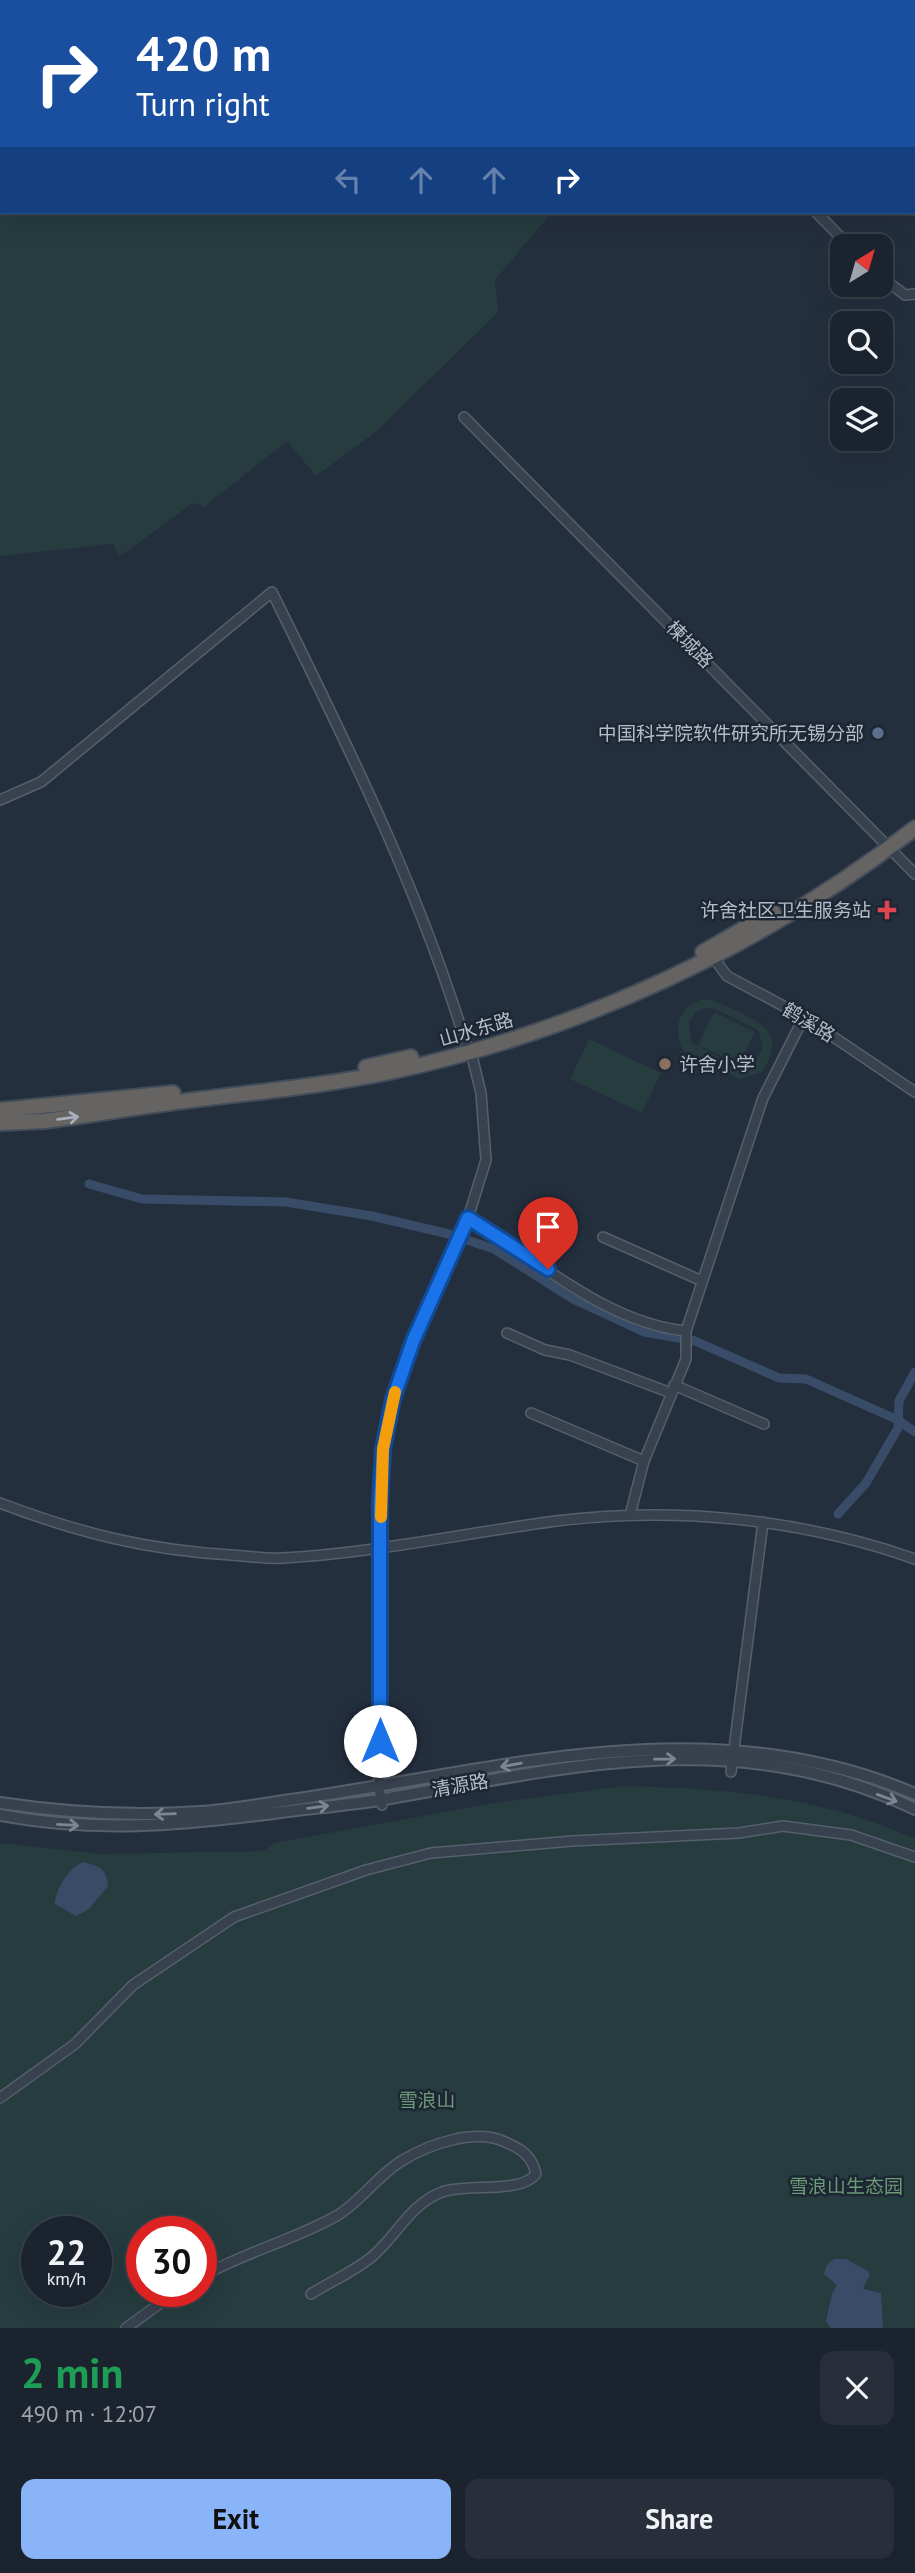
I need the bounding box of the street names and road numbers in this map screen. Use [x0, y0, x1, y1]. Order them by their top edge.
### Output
street label: 楝城路 [661, 615, 719, 673]
street label: 鹤溪路 [778, 997, 840, 1047]
street label: 山水东路 [436, 1007, 516, 1051]
street label: 清源路 [430, 1768, 490, 1802]

